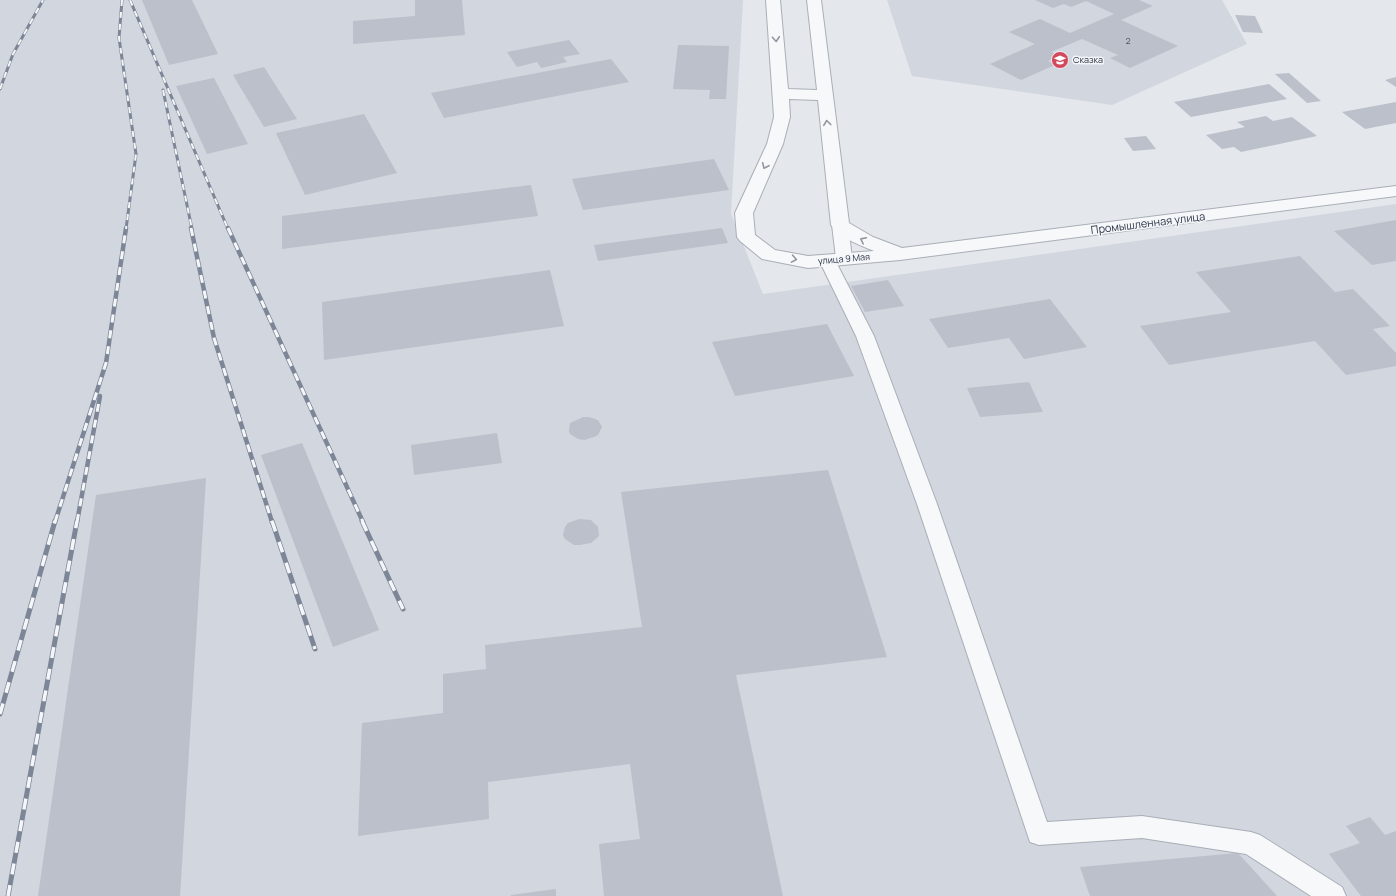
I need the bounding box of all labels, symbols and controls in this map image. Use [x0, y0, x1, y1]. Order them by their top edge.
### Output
house number: 2 [1125, 34, 1131, 47]
one-way arrow [772, 36, 781, 42]
school or university icon: Сказка [1050, 50, 1070, 70]
place label: Сказка [1073, 53, 1103, 66]
one-way arrow [823, 120, 832, 126]
one-way arrow [762, 161, 770, 169]
street label: Промышленная улица [1090, 208, 1206, 237]
one-way arrow [860, 237, 867, 245]
street label: улица 9 Мая [817, 250, 871, 267]
one-way arrow [791, 254, 797, 263]

